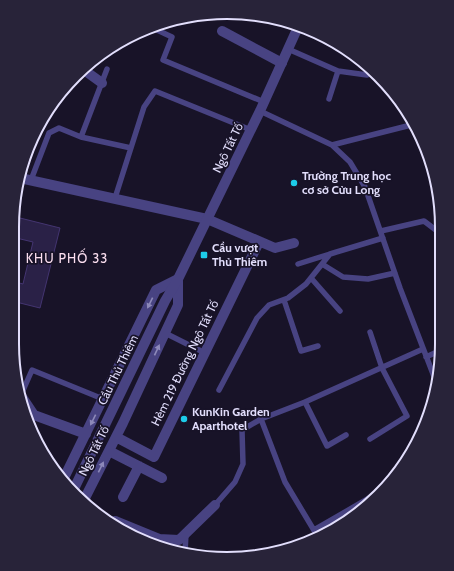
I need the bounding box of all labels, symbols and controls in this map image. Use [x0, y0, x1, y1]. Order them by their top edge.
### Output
street label: Ngô Tất Tố [209, 120, 246, 175]
place label: Trường Trung học cơ sở Cửu Long [302, 168, 391, 197]
marker: Trường Trung học cơ sở Cửu Long [289, 178, 299, 188]
place label: Cầu vượt Thủ Thiêm [212, 240, 267, 269]
district label: KHU PHỐ 33 [26, 248, 108, 266]
marker: Cầu vượt Thủ Thiêm [199, 250, 209, 260]
one-way arrow [147, 297, 153, 309]
street label: Hẻm 219 Đường Ngô Tất Tố [148, 297, 222, 428]
street label: Cầu Thủ Thiêm [94, 332, 141, 407]
one-way arrow [154, 345, 160, 356]
place label: KunKin Garden Aparthotel [192, 404, 270, 433]
one-way arrow [90, 414, 96, 426]
marker: KunKin Garden Aparthotel [179, 414, 189, 424]
street label: Ngô Tất Tố [75, 423, 112, 478]
one-way arrow [98, 462, 104, 473]

